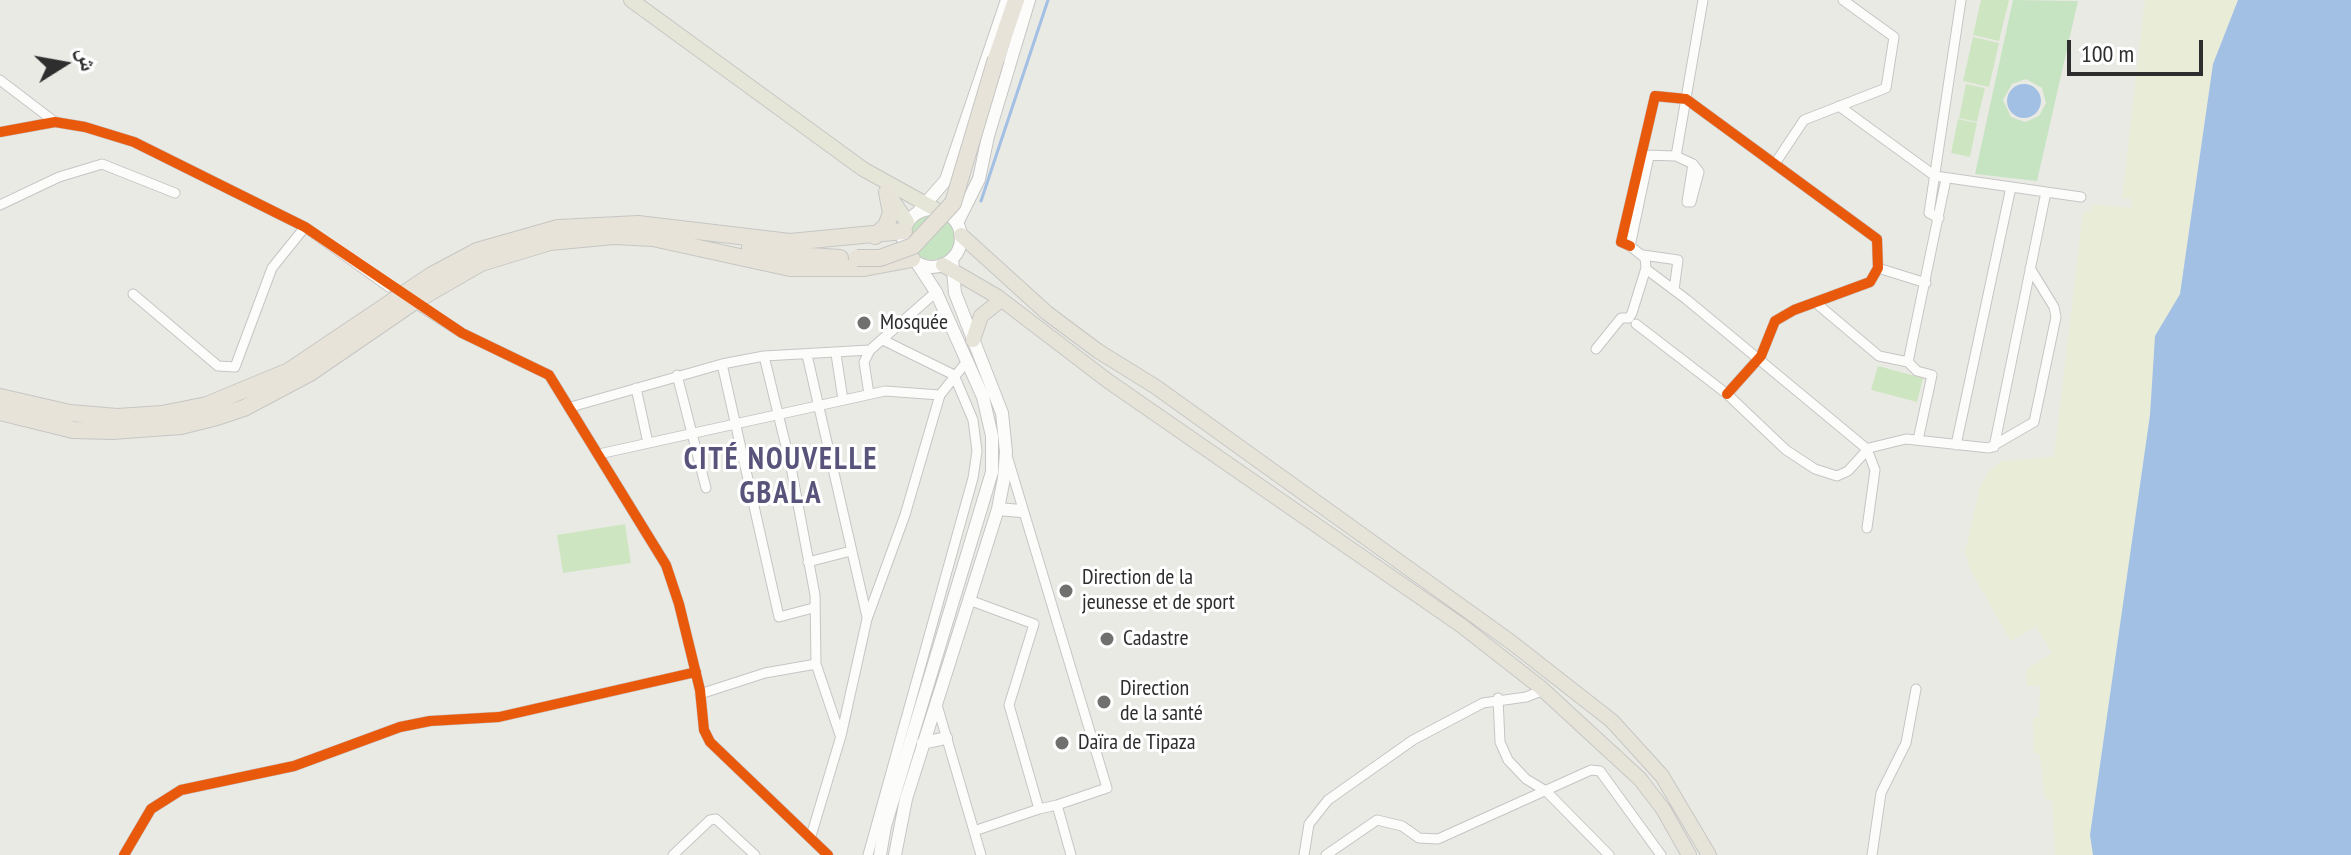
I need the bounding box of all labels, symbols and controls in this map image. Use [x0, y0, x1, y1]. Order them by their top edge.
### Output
north arrow [24, 24, 104, 104]
scale bar [2071, 24, 2207, 74]
text: 100 m [2081, 38, 2134, 69]
text: ش [72, 45, 104, 74]
place label: Mosquée [880, 310, 948, 336]
marker: Mosquée [855, 314, 873, 332]
district label: CITÉ NOUVELLE GBALA [684, 442, 878, 512]
place label: Direction de la jeunesse et de sport [1082, 565, 1235, 616]
marker: Direction de la jeunesse et de sport [1057, 582, 1075, 600]
place label: Cadastre [1123, 626, 1189, 652]
marker: Cadastre [1098, 630, 1116, 648]
place label: Direction de la santé [1120, 676, 1203, 728]
marker: Direction de la santé [1095, 693, 1113, 711]
place label: Daïra de Tipaza [1078, 730, 1196, 756]
marker: Daïra de Tipaza [1053, 734, 1071, 752]

